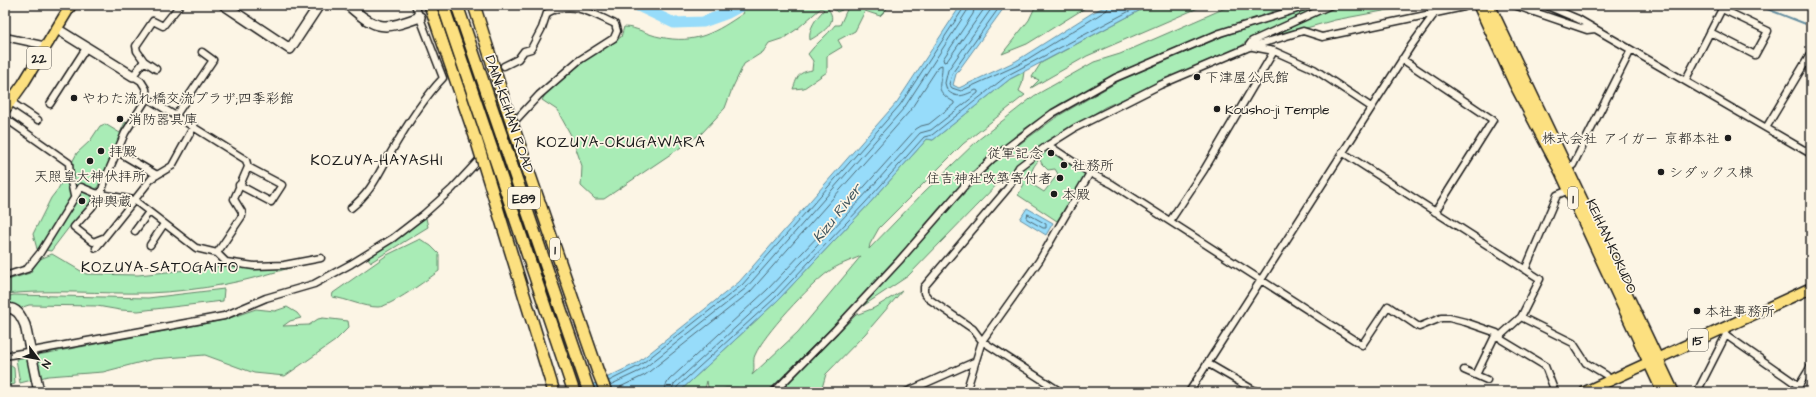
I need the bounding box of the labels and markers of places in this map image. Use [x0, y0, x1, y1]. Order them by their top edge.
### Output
place label: 下津屋公民館 [1205, 68, 1289, 88]
marker: 下津屋公民館 [1192, 72, 1202, 82]
place label: やわた流れ橋交流プラザ;四季彩館 [82, 89, 294, 109]
marker: やわた流れ橋交流プラザ;四季彩館 [69, 93, 79, 103]
place label: Kousho-ji Temple [1225, 100, 1330, 120]
marker: Kousho-ji Temple [1212, 104, 1222, 114]
place label: 消防器具庫 [128, 110, 198, 130]
marker: 消防器具庫 [115, 114, 125, 124]
place label: 株式会社 アイガー 京都本社 [1542, 129, 1720, 149]
marker: 株式会社 アイガー 京都本社 [1723, 133, 1733, 143]
place label: 拝殿 [109, 142, 137, 162]
place label: 従軍記念 [987, 144, 1043, 164]
marker: 拝殿 [96, 146, 106, 156]
marker: 従軍記念 [1046, 148, 1056, 158]
marker: 天照皇大神伏拝所 [85, 156, 95, 166]
place label: 社務所 [1072, 156, 1114, 176]
marker: 社務所 [1059, 160, 1069, 170]
place label: シダックス棟 [1669, 163, 1754, 183]
place label: 天照皇大神伏拝所 [34, 167, 146, 187]
marker: シダックス棟 [1656, 167, 1666, 177]
place label: 住吉神社改築寄付者 [926, 169, 1052, 189]
marker: 住吉神社改築寄付者 [1055, 173, 1065, 183]
place label: 本殿 [1062, 185, 1090, 205]
marker: 本殿 [1049, 189, 1059, 199]
place label: 神輿蔵 [90, 192, 132, 212]
marker: 神輿蔵 [77, 196, 87, 206]
place label: 本社事務所 [1705, 302, 1775, 322]
marker: 本社事務所 [1692, 306, 1702, 316]

